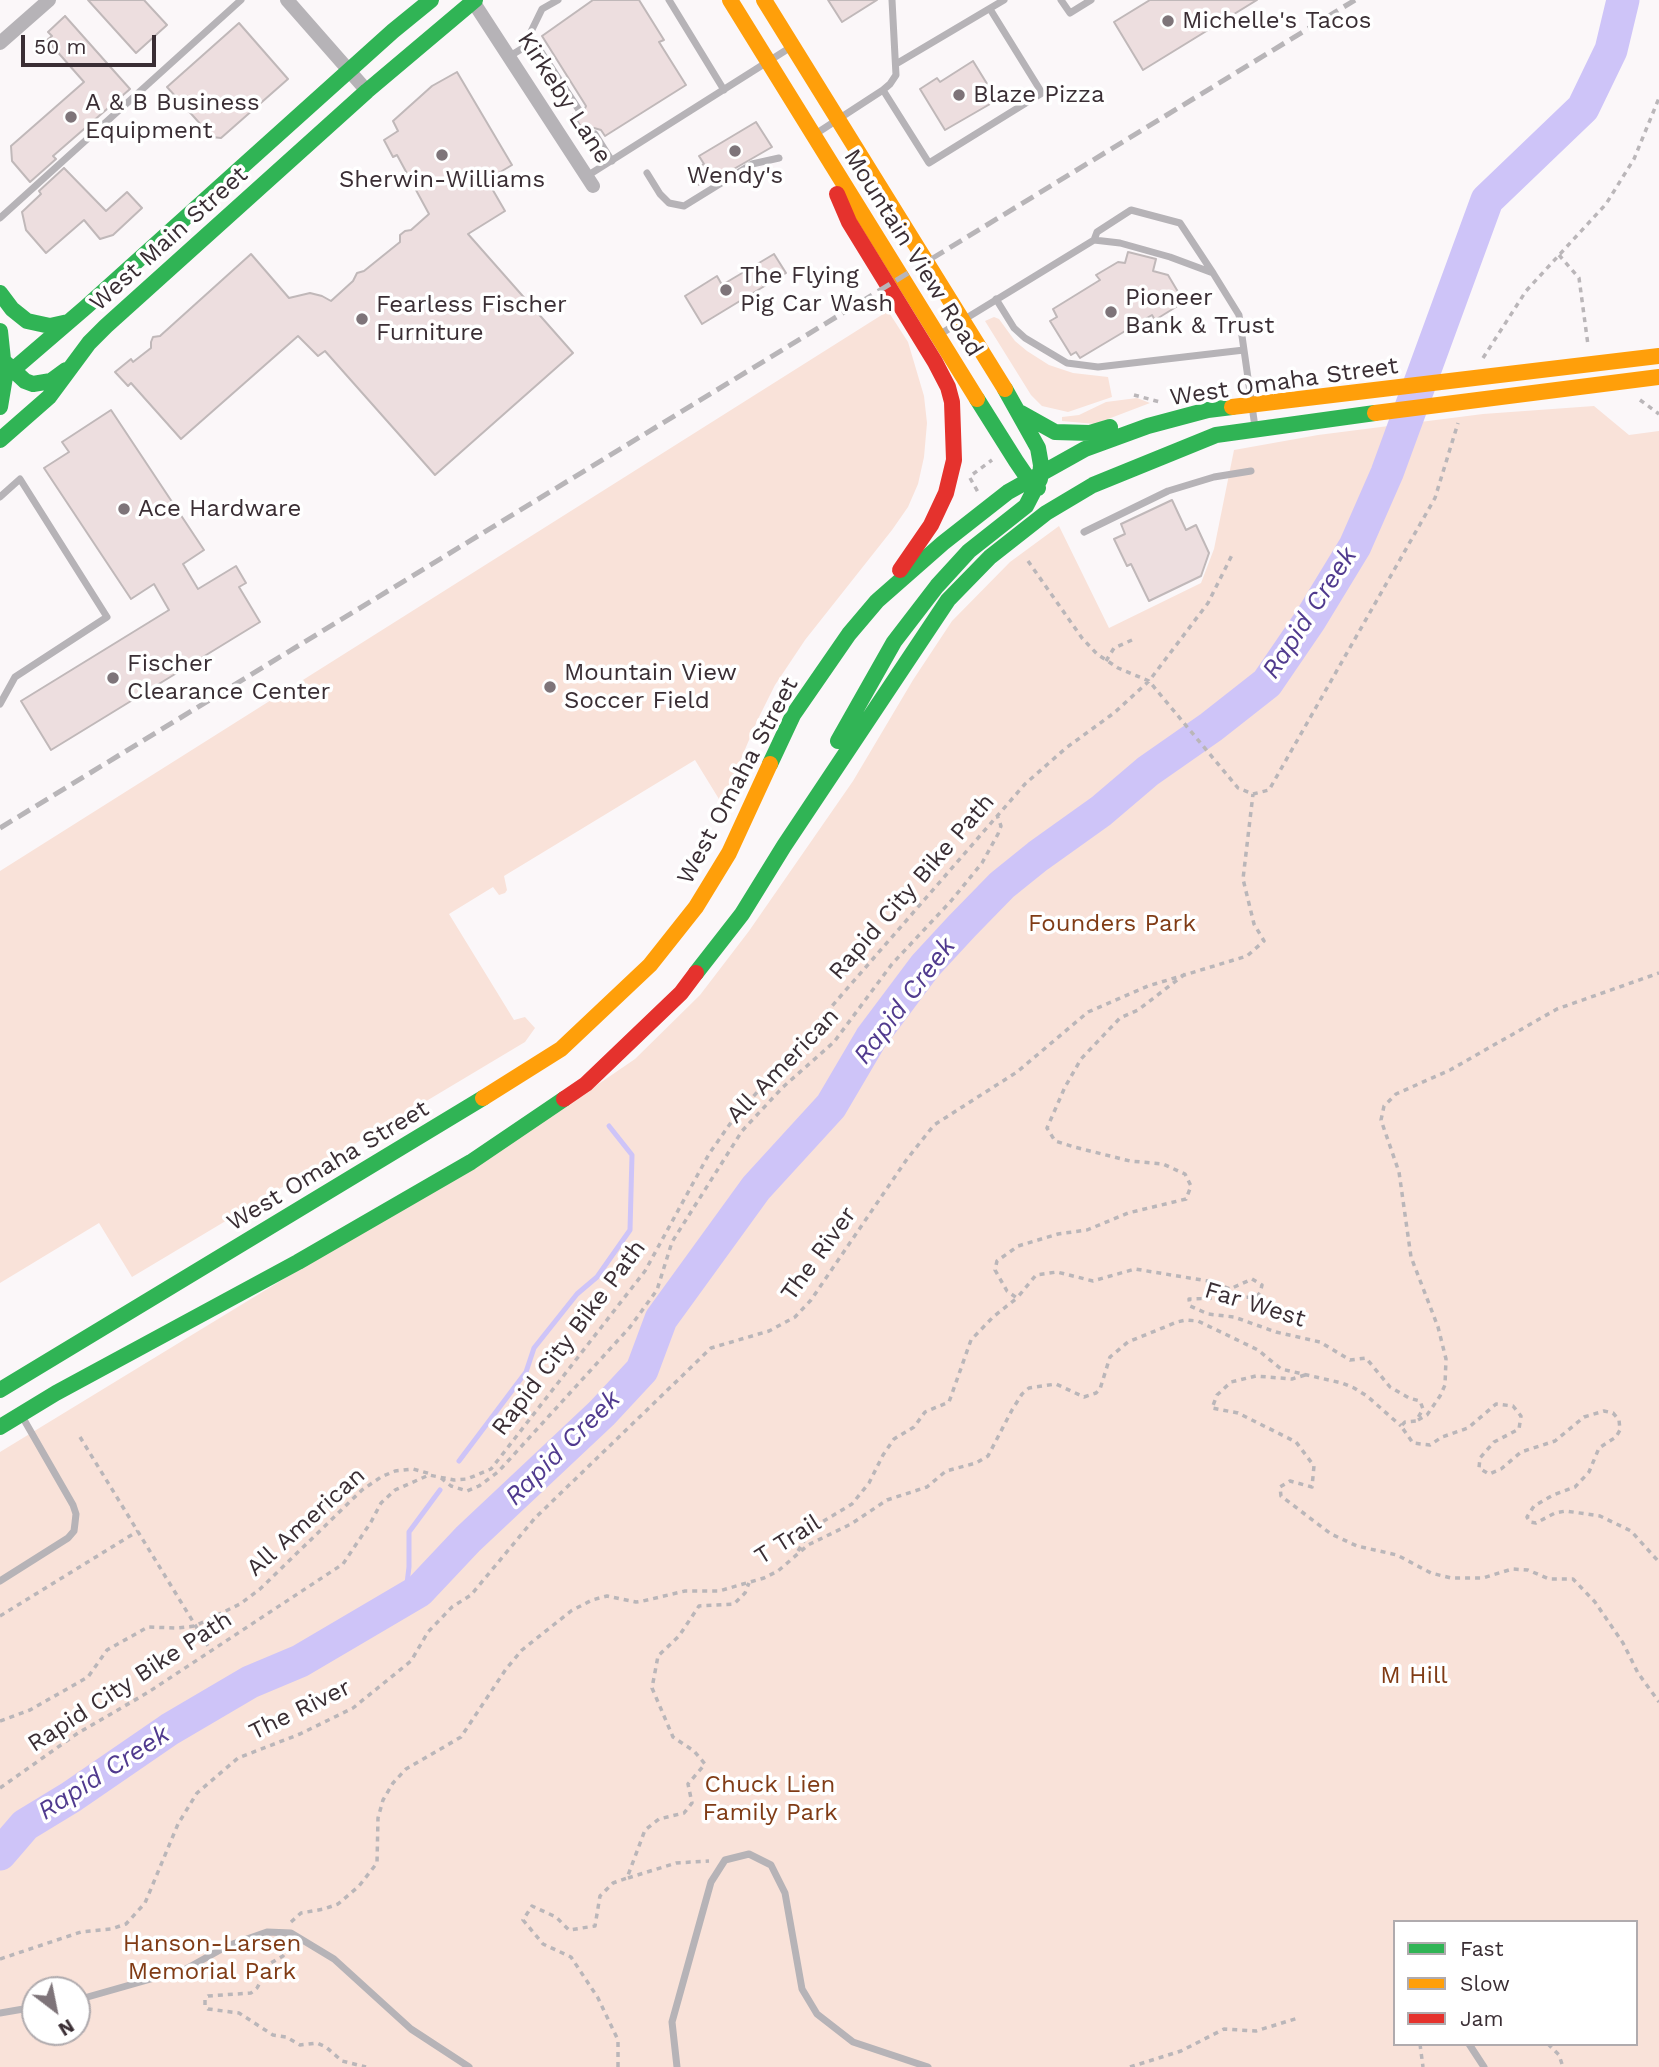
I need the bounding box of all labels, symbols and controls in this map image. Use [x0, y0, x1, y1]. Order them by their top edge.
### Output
place label: Michelle's Tacos [1182, 7, 1371, 35]
marker: Michelle's Tacos [1160, 13, 1176, 29]
scale bar [24, 21, 159, 65]
street label: Kirkeby Lane [511, 27, 617, 169]
text: 50 m [34, 34, 86, 59]
place label: Blaze Pizza [973, 81, 1104, 109]
marker: Blaze Pizza [951, 87, 967, 103]
place label: A & B Business Equipment [85, 89, 260, 145]
marker: A & B Business Equipment [63, 109, 79, 125]
marker: Wendy's [727, 143, 743, 159]
street label: Mountain View Road [837, 144, 989, 362]
marker: Sherwin-Williams [434, 147, 450, 163]
street label: West Main Street [84, 161, 254, 317]
place label: Wendy's [687, 162, 783, 190]
place label: Sherwin-Williams [339, 166, 545, 194]
place label: The Flying Pig Car Wash [740, 262, 893, 318]
marker: The Flying Pig Car Wash [718, 282, 734, 298]
place label: Pioneer Bank & Trust [1125, 284, 1274, 340]
place label: Fearless Fischer Furniture [376, 291, 567, 347]
marker: Pioneer Bank & Trust [1103, 304, 1119, 320]
marker: Fearless Fischer Furniture [354, 311, 370, 327]
street label: West Omaha Street [1168, 352, 1400, 412]
place label: Ace Hardware [138, 495, 301, 523]
marker: Ace Hardware [116, 501, 132, 517]
water label: Rapid Creek [1256, 541, 1364, 685]
place label: Fischer Clearance Center [127, 650, 330, 706]
place label: Mountain View Soccer Field [564, 659, 737, 715]
marker: Fischer Clearance Center [105, 670, 121, 686]
street label: West Omaha Street [671, 673, 805, 889]
marker: Mountain View Soccer Field [542, 679, 558, 695]
street label: Rapid City Bike Path [823, 788, 1001, 986]
park label: Founders Park [1028, 910, 1196, 938]
water label: Rapid Creek [847, 931, 963, 1071]
street label: All American [721, 1002, 845, 1130]
street label: West Omaha Street [222, 1094, 434, 1238]
street label: The River [775, 1201, 863, 1307]
street label: Rapid City Bike Path [486, 1234, 652, 1442]
street label: Far West [1201, 1276, 1309, 1334]
water label: Rapid Creek [499, 1384, 627, 1512]
street label: All American [241, 1461, 371, 1583]
street label: T Trail [750, 1509, 826, 1571]
street label: Rapid City Bike Path [23, 1605, 237, 1759]
park label: M Hill [1380, 1662, 1448, 1690]
street label: The River [245, 1673, 355, 1747]
water label: Rapid Creek [32, 1719, 176, 1827]
park label: Chuck Lien Family Park [702, 1771, 838, 1827]
legend [1393, 1920, 1638, 2046]
park label: Hanson-Larsen Memorial Park [123, 1930, 301, 1986]
text: Fast [1460, 1936, 1504, 1961]
text: Slow [1460, 1971, 1510, 1996]
north arrow [21, 1976, 91, 2046]
text: Jam [1460, 2006, 1503, 2031]
text: N [54, 2014, 78, 2041]

